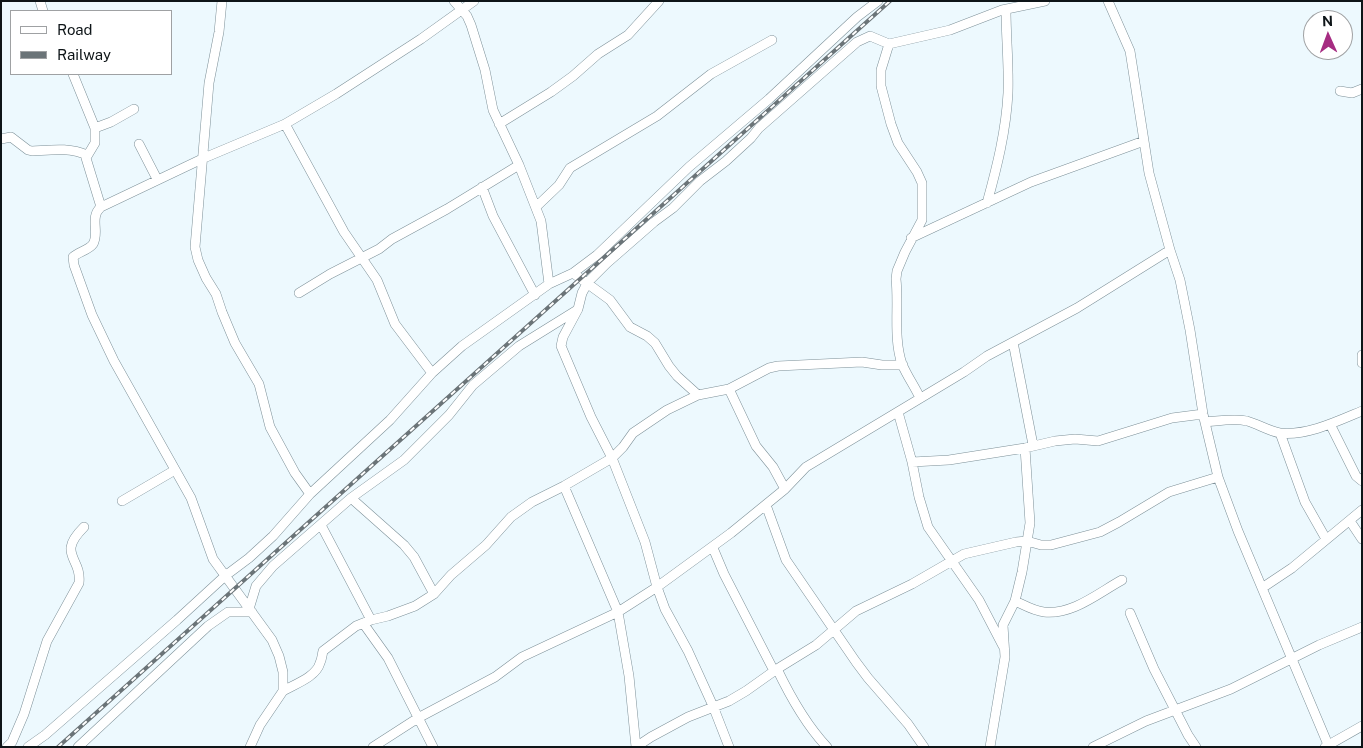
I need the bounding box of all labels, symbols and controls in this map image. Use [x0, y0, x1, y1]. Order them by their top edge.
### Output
legend [10, 10, 172, 75]
north arrow [1303, 10, 1353, 60]
text: N [1322, 13, 1333, 29]
text: Road [57, 21, 93, 38]
text: Railway [57, 46, 111, 63]

